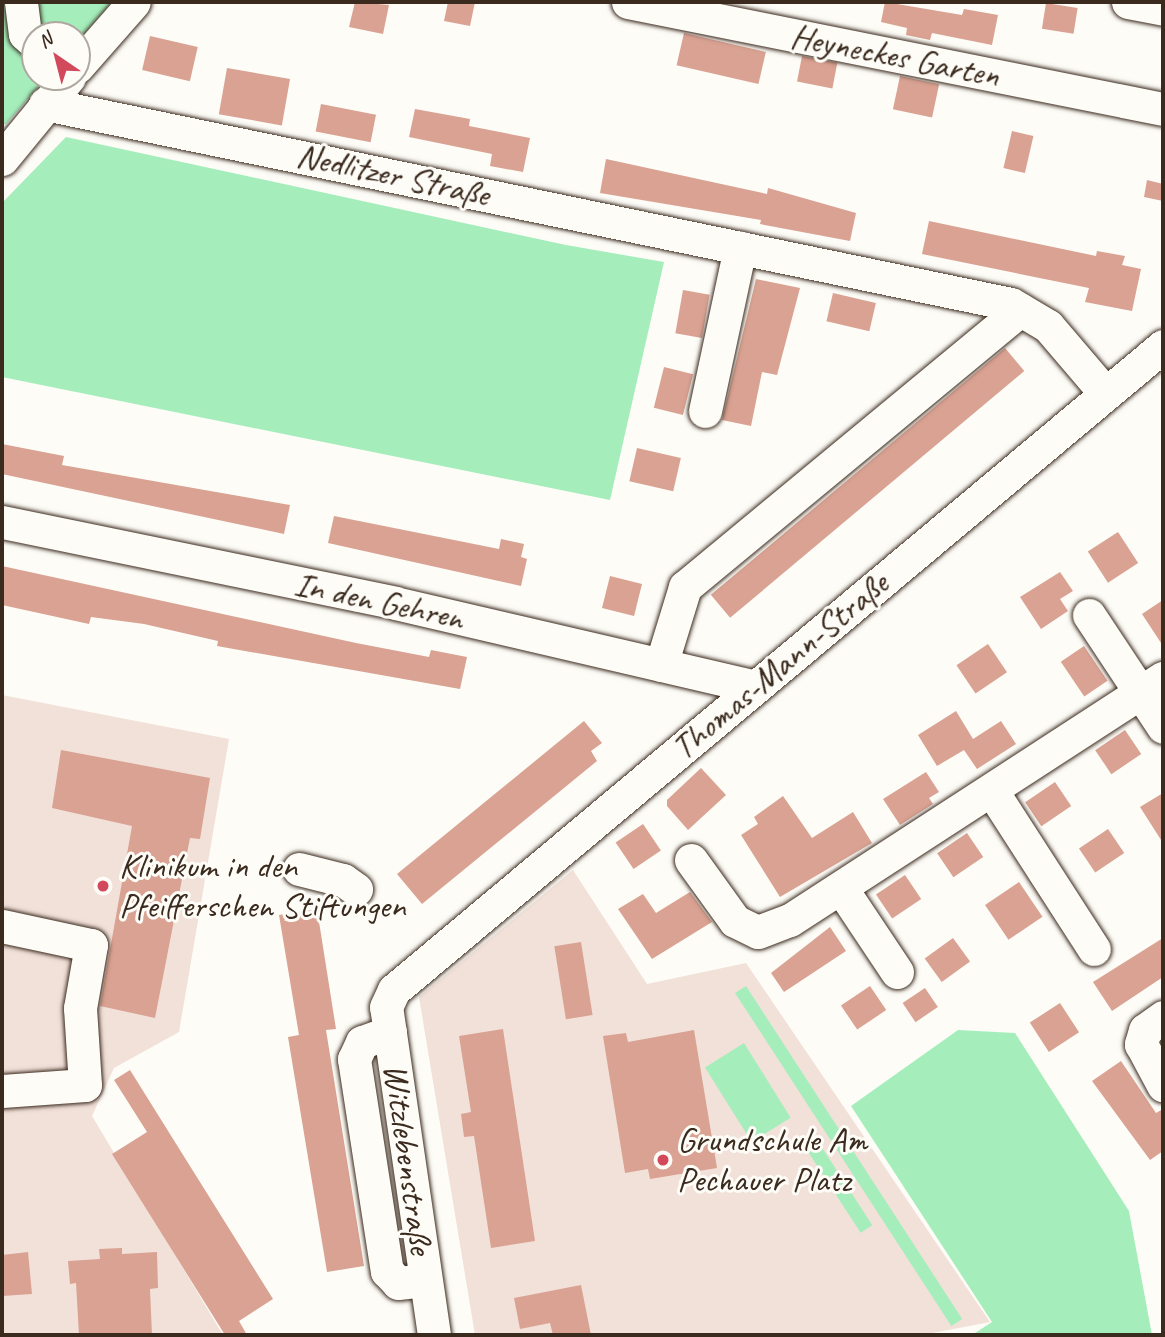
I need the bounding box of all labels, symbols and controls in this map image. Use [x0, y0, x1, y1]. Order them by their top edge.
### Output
street label: Heyneckes Garten [787, 15, 1003, 97]
north arrow [21, 21, 91, 91]
text: N [33, 27, 57, 54]
street label: Nedlitzer Straße [293, 134, 493, 216]
street label: In den Gehren [291, 563, 467, 639]
street label: Thomas-Mann-Straße [663, 563, 897, 769]
place label: Klinikum in den Pfeifferschen Stiftungen [119, 845, 406, 927]
marker: Klinikum in den Pfeifferschen Stiftungen [93, 876, 113, 896]
street label: Witzlebenstraße [374, 1061, 442, 1257]
place label: Grundschule Am Pechauer Platz [677, 1119, 865, 1201]
marker: Grundschule Am Pechauer Platz [655, 1152, 671, 1168]

